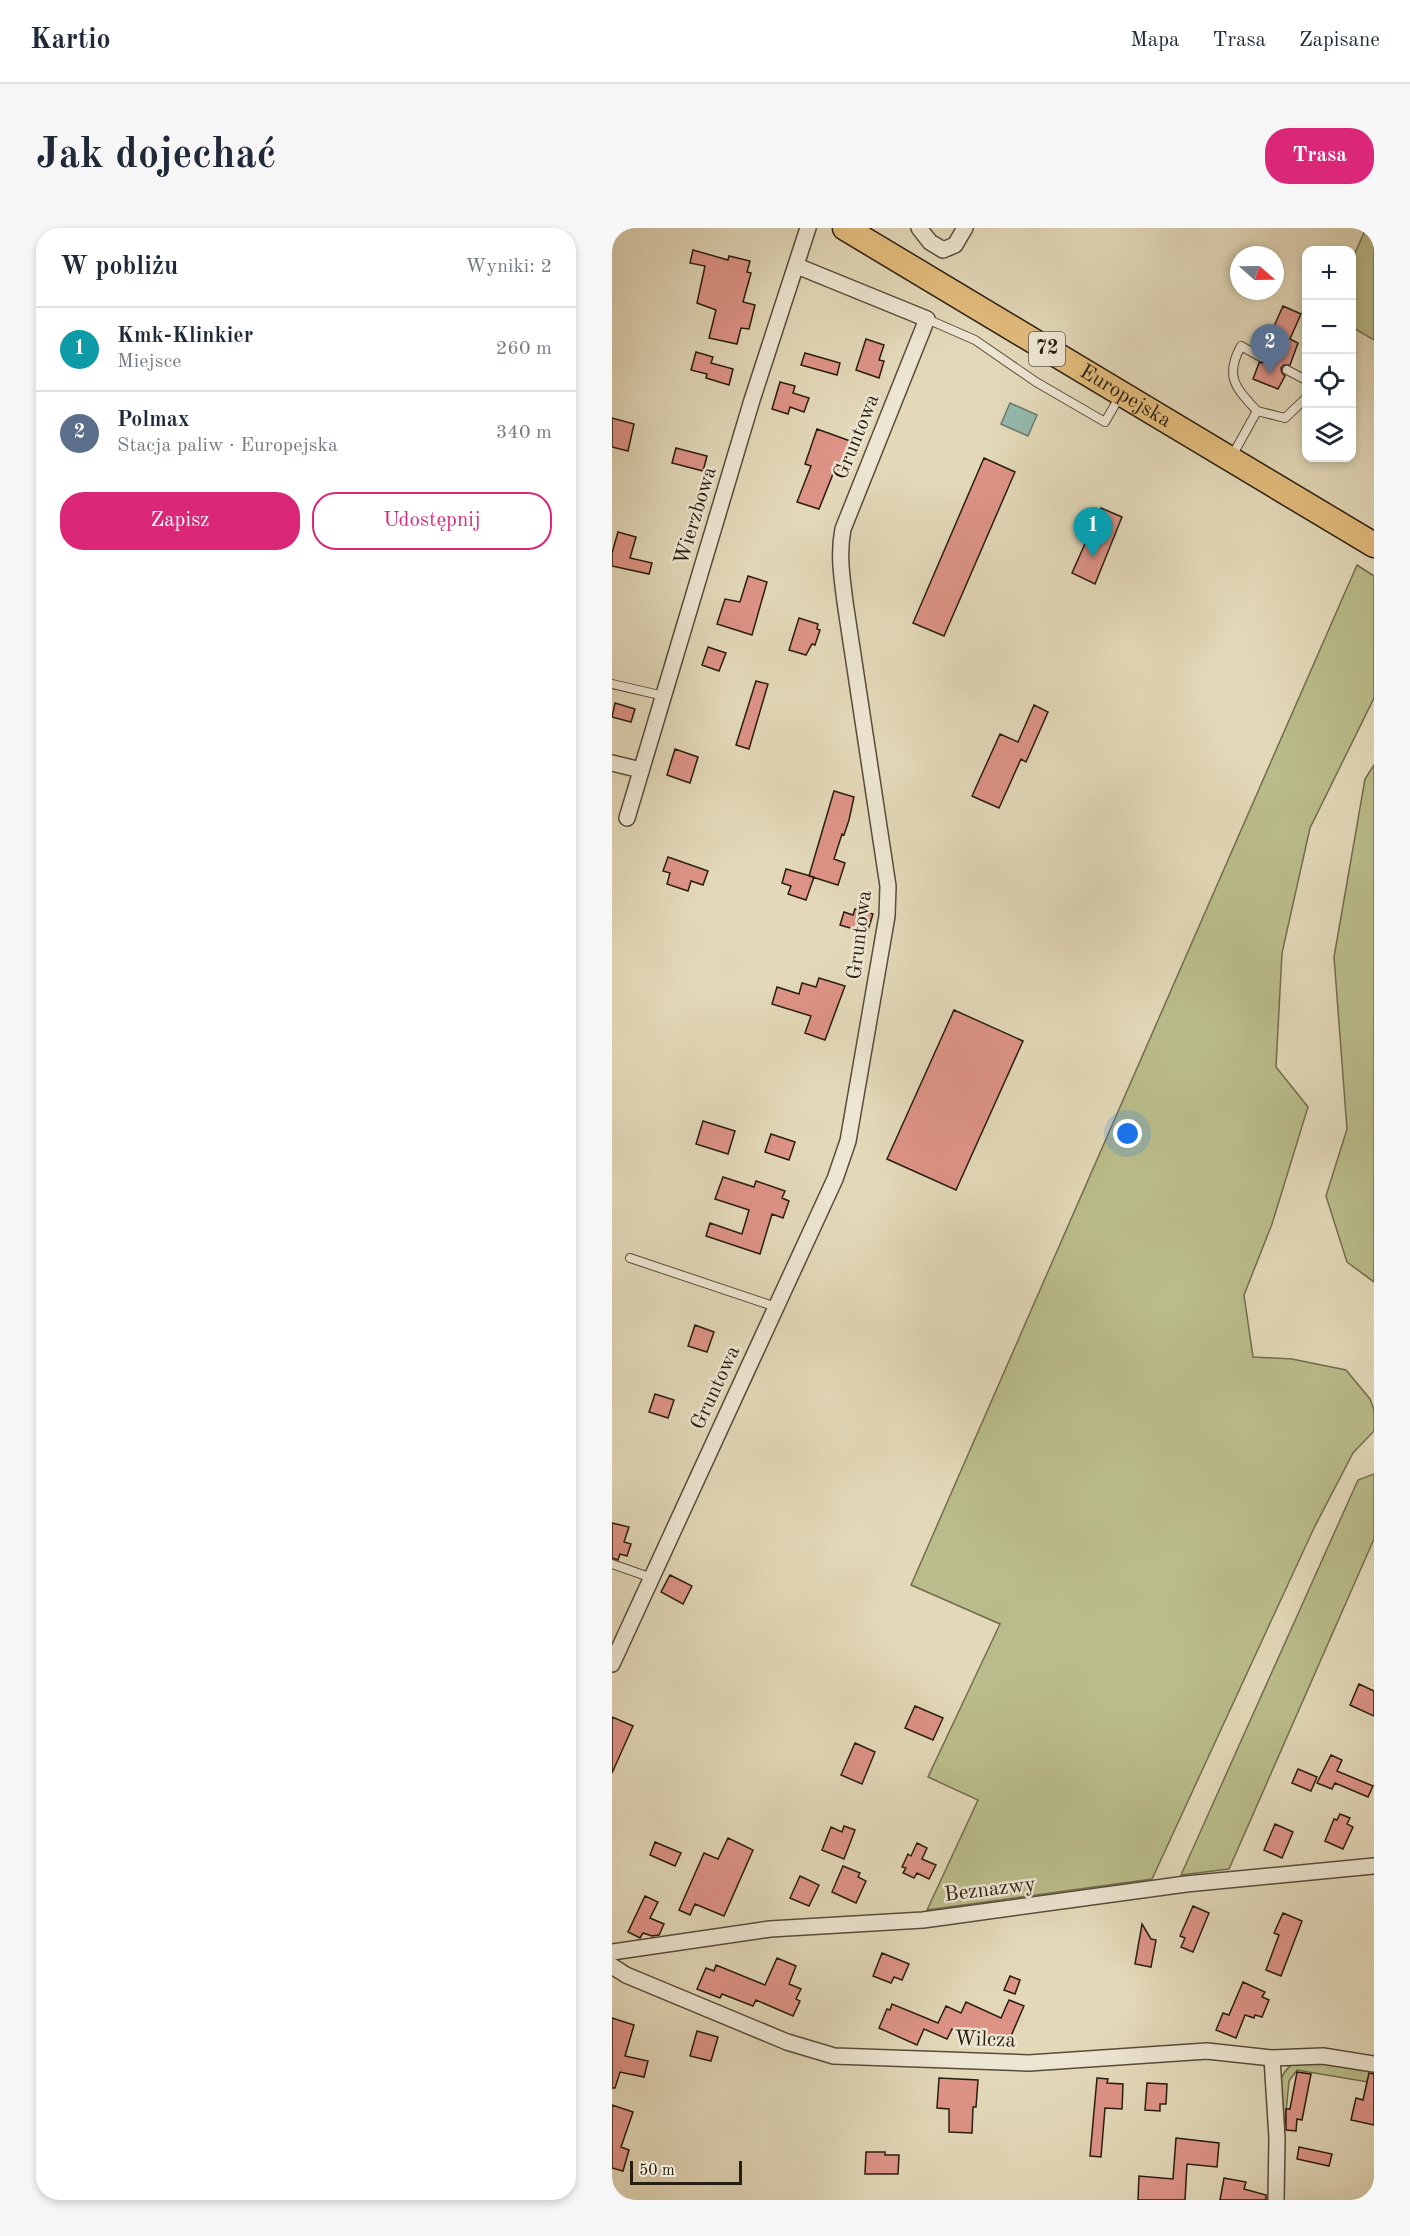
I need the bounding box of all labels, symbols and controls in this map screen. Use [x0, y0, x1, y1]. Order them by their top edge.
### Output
text: Kartio [30, 27, 111, 55]
text: Mapa [1130, 30, 1179, 51]
text: Trasa [1212, 30, 1266, 51]
text: Zapisane [1299, 30, 1380, 51]
button: Trasa [1265, 128, 1374, 184]
text: Jak dojechać [36, 135, 277, 177]
north arrow [1230, 246, 1284, 300]
map controls [1302, 246, 1356, 462]
button: + [1302, 246, 1356, 300]
text: W pobliżu [60, 254, 178, 280]
text: Wyniki: 2 [465, 257, 552, 277]
button: − [1302, 300, 1356, 354]
pin: 2 [1250, 324, 1290, 374]
text: Kmk-Klinkier [117, 325, 253, 347]
road number: 72 [1029, 332, 1065, 366]
text: 1 [74, 339, 85, 359]
text: 260 m [496, 339, 552, 359]
text: Miejsce [117, 352, 181, 372]
button: locate [1302, 354, 1356, 408]
street label: Europejska [1076, 361, 1175, 431]
street label: Gruntowa [830, 391, 884, 483]
button: layers [1302, 408, 1356, 462]
text: Polmax [117, 409, 189, 431]
text: 2 [74, 423, 85, 443]
text: 340 m [496, 423, 552, 443]
text: Stacja paliw · Europejska [117, 436, 338, 456]
street label: Wierzbowa [671, 464, 721, 568]
button: Zapisz [60, 492, 300, 550]
button: Udostępnij [312, 492, 552, 550]
pin: 1 [1074, 508, 1112, 557]
street label: Gruntowa [844, 889, 876, 981]
your location [1113, 1119, 1142, 1148]
street label: Gruntowa [688, 1343, 744, 1433]
street label: Beznazwy [943, 1874, 1037, 1906]
street label: Wilcza [954, 2028, 1016, 2052]
scale bar [630, 2158, 742, 2186]
text: 50 m [639, 2163, 675, 2179]

